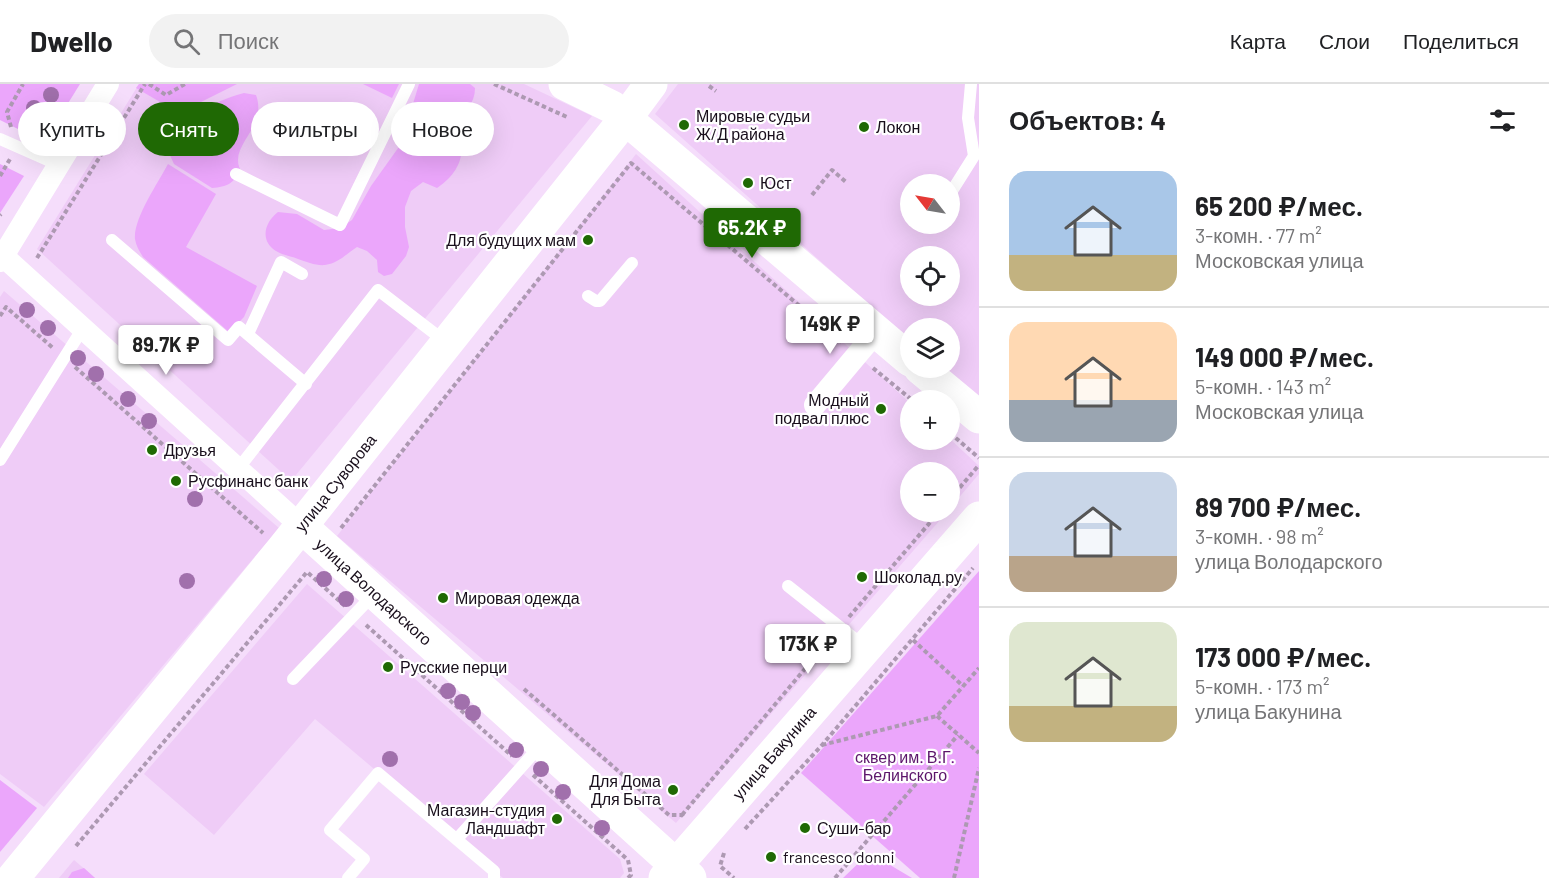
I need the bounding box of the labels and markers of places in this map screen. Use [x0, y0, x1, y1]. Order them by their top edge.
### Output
place label: Мировые судьи Ж/Д района [696, 106, 810, 143]
place label: Локон [876, 117, 920, 136]
marker: Мировые судьи Ж/Д района [677, 118, 691, 132]
marker: Локон [857, 120, 871, 134]
place label: Юст [760, 173, 792, 192]
marker: Юст [741, 176, 755, 190]
pin: 65.2K ₽ [697, 208, 807, 259]
place label: Для будущих мам [446, 230, 576, 249]
marker: Для будущих мам [581, 233, 595, 247]
pin: 149K ₽ [781, 304, 879, 355]
pin: 89.7K ₽ [111, 325, 221, 376]
place label: Модный подвал плюс [775, 390, 869, 427]
marker: Модный подвал плюс [874, 402, 888, 416]
place label: Друзья [164, 440, 216, 459]
marker: Друзья [145, 443, 159, 457]
place label: Русфинанс банк [188, 471, 309, 490]
marker: Русфинанс банк [169, 474, 183, 488]
place label: Шоколад.ру [874, 567, 962, 586]
marker: Шоколад.ру [855, 570, 869, 584]
place label: Мировая одежда [455, 588, 580, 607]
marker: Мировая одежда [436, 591, 450, 605]
pin: 173K ₽ [759, 624, 857, 675]
place label: Русские перци [400, 657, 507, 676]
marker: Русские перци [381, 660, 395, 674]
place label: Для Дома Для Быта [589, 771, 661, 808]
marker: Для Дома Для Быта [666, 783, 680, 797]
place label: Магазин-студия Ландшафт [427, 800, 546, 837]
marker: Магазин-студия Ландшафт [550, 812, 564, 826]
place label: Суши-бар [817, 818, 891, 837]
marker: Суши-бар [798, 821, 812, 835]
place label: francesco donni [783, 847, 895, 866]
marker: francesco donni [764, 850, 778, 864]

